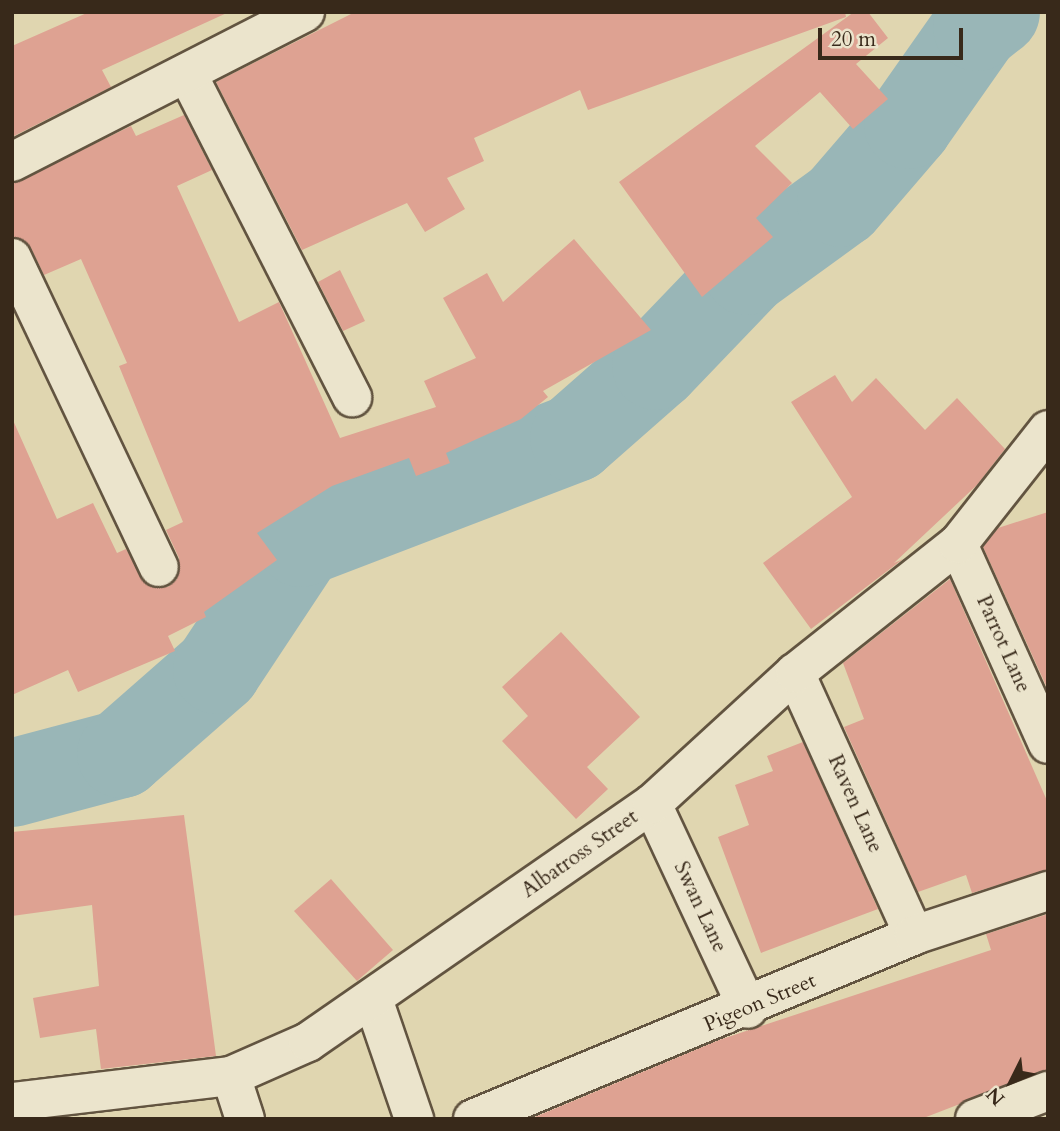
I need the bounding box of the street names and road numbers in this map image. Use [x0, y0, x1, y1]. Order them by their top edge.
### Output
street label: Parrot Lane [970, 592, 1036, 696]
street label: Raven Lane [822, 751, 888, 857]
street label: Albatross Street [517, 805, 643, 903]
street label: Swan Lane [668, 858, 732, 956]
street label: Pigeon Street [700, 968, 820, 1038]

